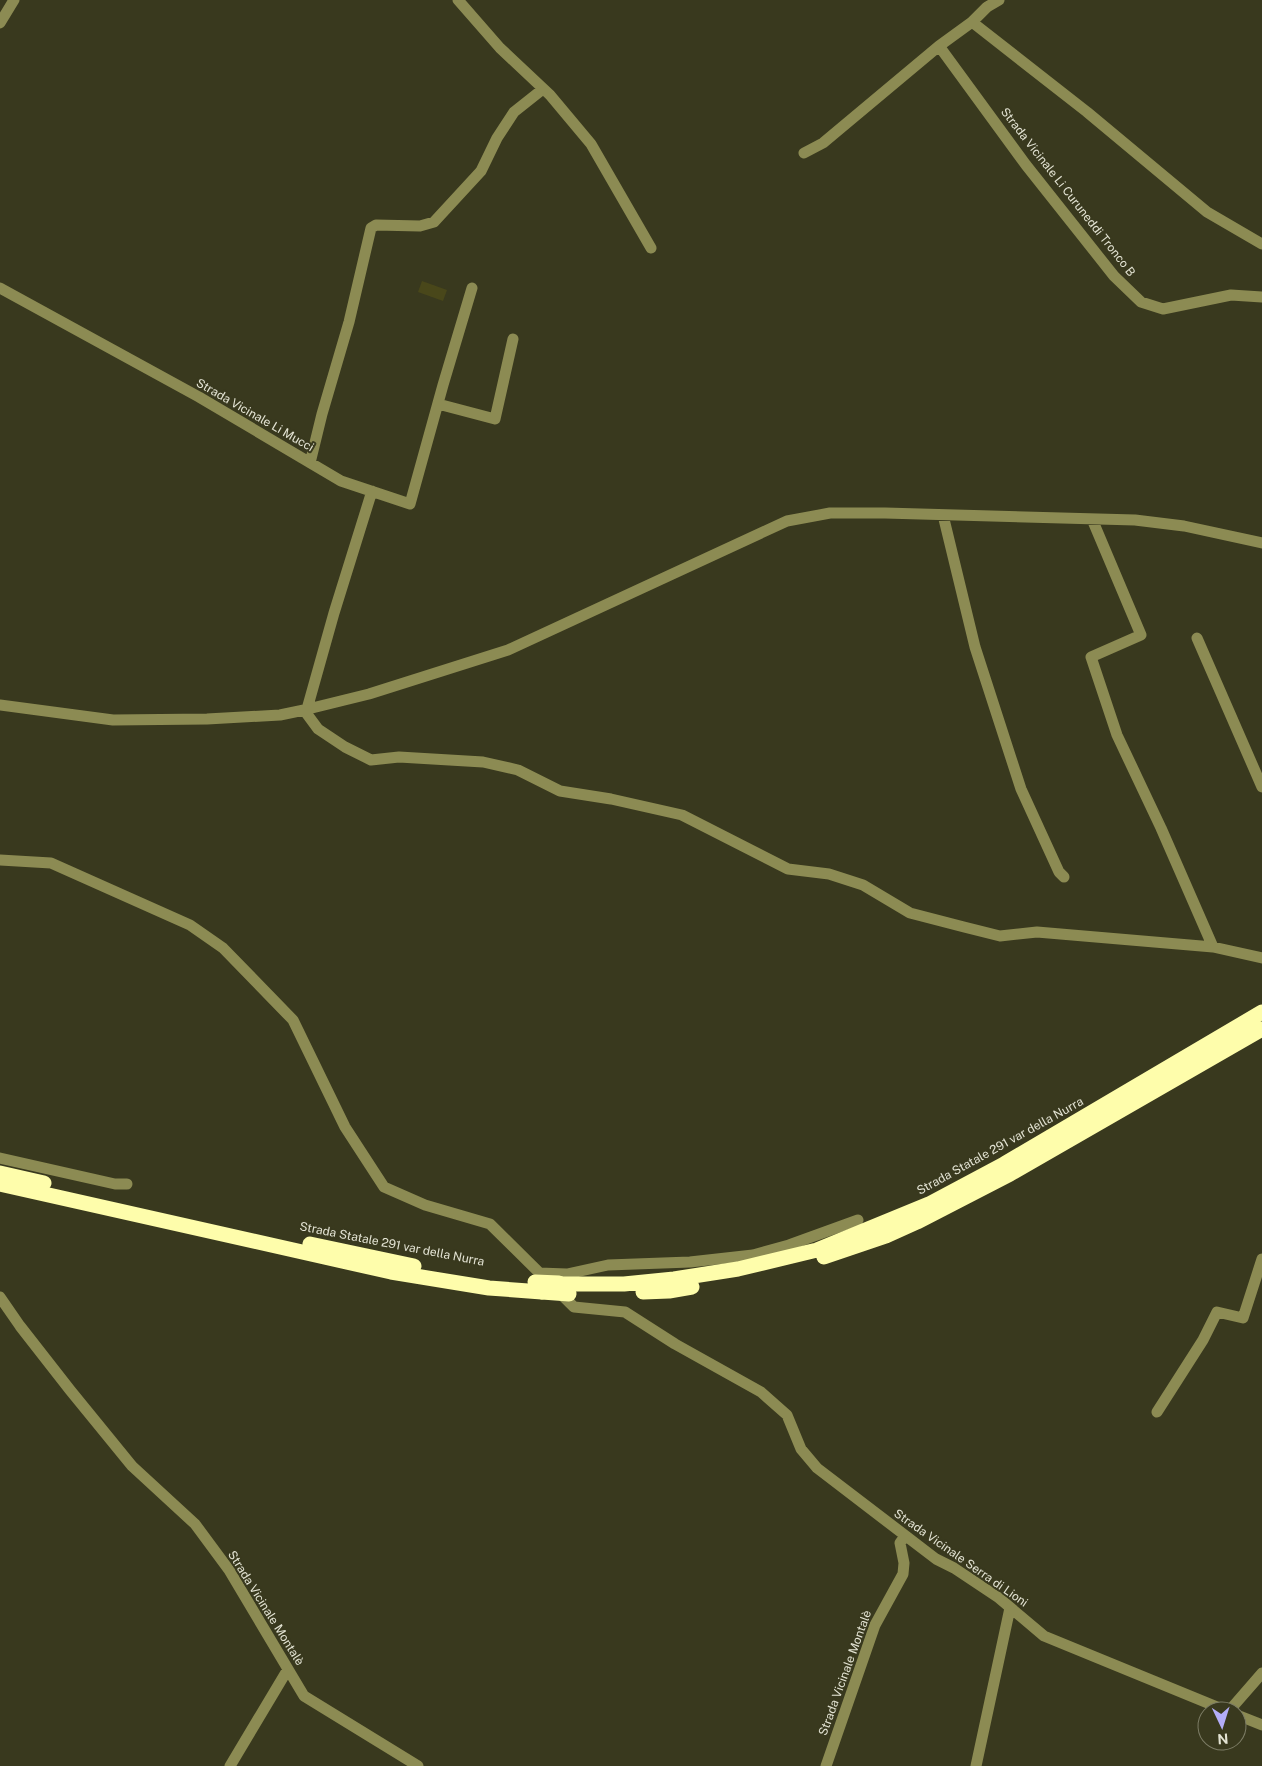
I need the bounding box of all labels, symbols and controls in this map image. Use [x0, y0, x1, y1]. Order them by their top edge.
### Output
street label: Strada Vicinale Li Curuneddi Tronco B [998, 105, 1138, 279]
street label: Strada Vicinale Li Mucci [194, 376, 316, 454]
street label: Strada Statale 291 var della Nurra [914, 1094, 1086, 1198]
street label: Strada Statale 291 var della Nurra [298, 1219, 486, 1269]
street label: Strada Vicinale Serra di Lioni [891, 1506, 1031, 1610]
street label: Strada Vicinale Montalè [225, 1548, 307, 1668]
street label: Strada Vicinale Montalè [816, 1608, 874, 1738]
north arrow [1197, 1701, 1247, 1751]
text: N [1217, 1731, 1229, 1747]

